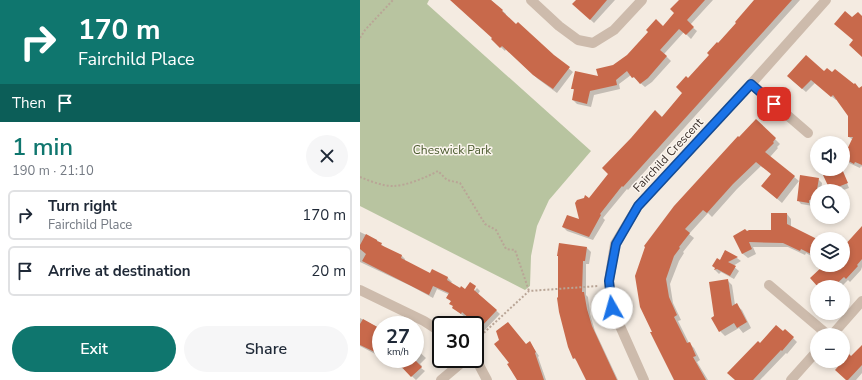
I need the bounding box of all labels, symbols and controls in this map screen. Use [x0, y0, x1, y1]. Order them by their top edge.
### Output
text: 170 m [78, 11, 161, 49]
icon: right [12, 16, 64, 68]
text: Fairchild Place [78, 47, 195, 71]
pin [757, 87, 791, 121]
icon: arrive [54, 92, 76, 114]
text: Then [12, 93, 46, 113]
icon: arrive [763, 93, 785, 115]
street label: Fairchild Crescent [630, 114, 707, 195]
text: 1 min [12, 131, 73, 163]
button: close [306, 135, 348, 177]
map controls [810, 136, 850, 368]
button: sound [810, 136, 850, 176]
park label: Cheswick Park [413, 142, 492, 158]
text: 190 m · 21:10 [12, 162, 94, 180]
button: search [810, 184, 850, 224]
text: Turn right [48, 196, 117, 216]
icon: right [14, 204, 36, 226]
text: 170 m [302, 205, 346, 225]
text: Fairchild Place [48, 216, 132, 234]
button: layers [810, 232, 850, 272]
icon: arrive [14, 260, 36, 282]
text: Arrive at destination [48, 261, 191, 281]
text: 20 m [311, 261, 346, 281]
button: + [810, 280, 850, 320]
position arrow [591, 287, 633, 329]
speed limit sign: 30 [432, 316, 484, 368]
text: 27 [386, 323, 410, 350]
button: Exit [12, 326, 176, 372]
button: Share [184, 326, 348, 372]
button: − [810, 328, 850, 368]
text: km/h [387, 345, 409, 359]

